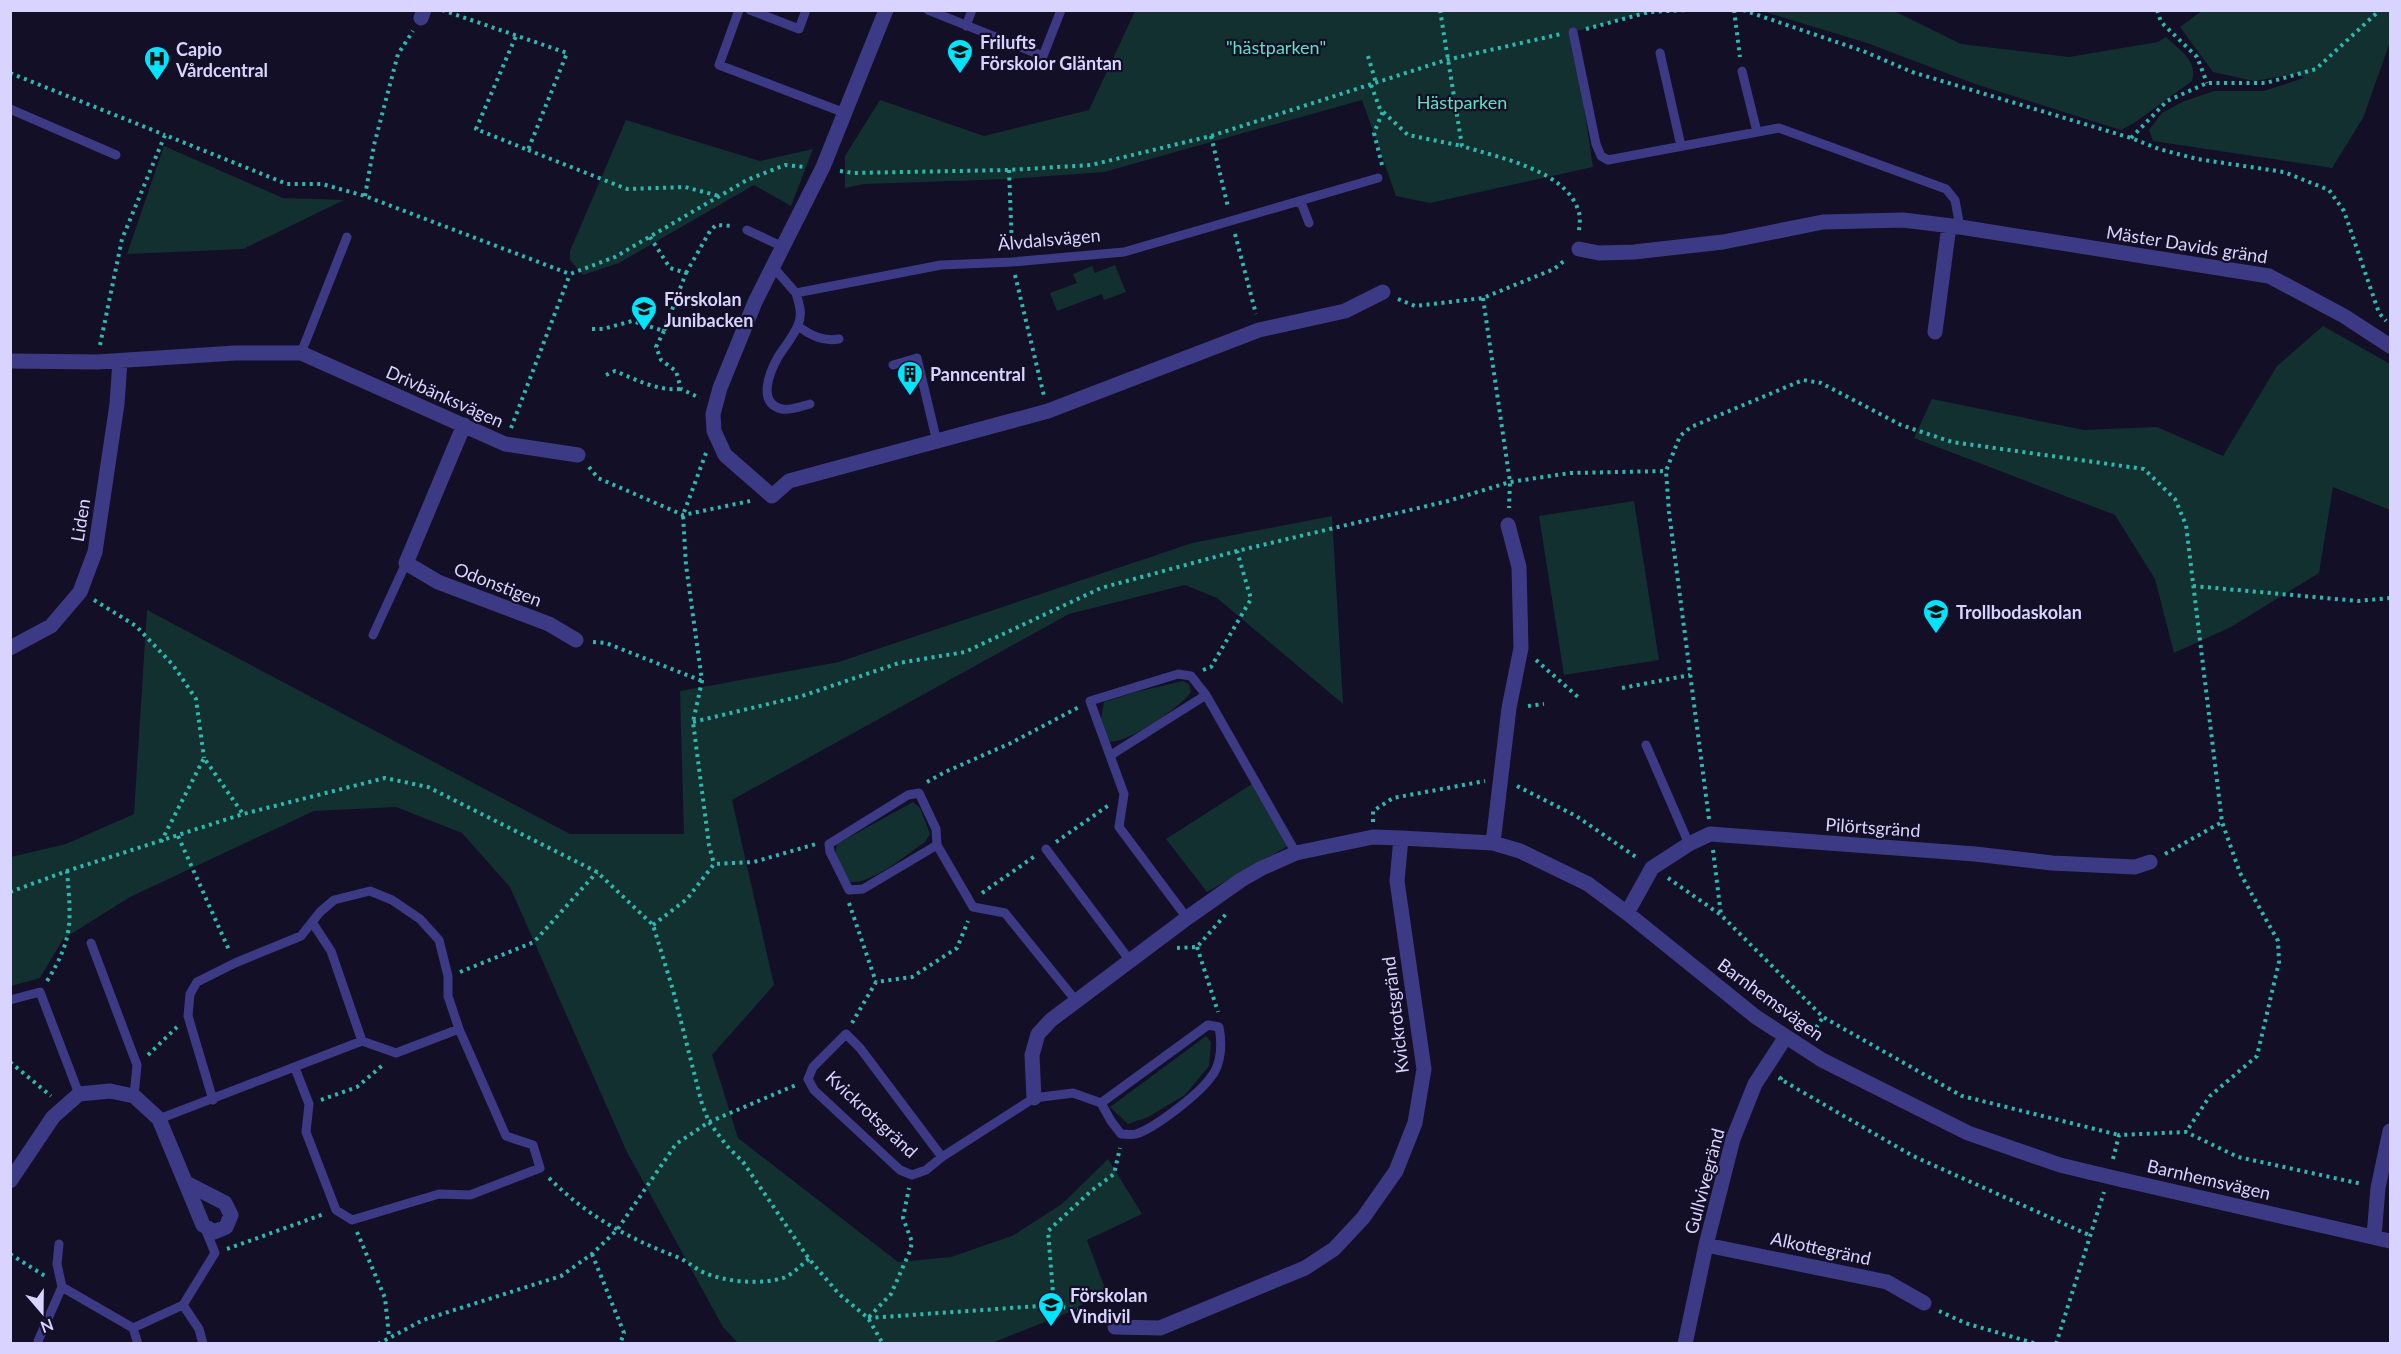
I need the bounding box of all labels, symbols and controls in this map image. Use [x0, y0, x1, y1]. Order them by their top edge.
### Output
place label: Frilufts Förskolor Gläntan [980, 31, 1122, 74]
park label: "hästparken" [1226, 36, 1326, 58]
school or university icon: Frilufts Förskolor Gläntan [945, 37, 975, 75]
place label: Capio Vårdcentral [175, 38, 268, 81]
hospital icon: Capio Vårdcentral [142, 44, 172, 82]
park label: Hästparken [1417, 91, 1507, 113]
street label: Mäster Davids gränd [2105, 220, 2269, 268]
street label: Älvdalsvägen [997, 224, 1101, 254]
place label: Förskolan Junibacken [664, 288, 753, 331]
school or university icon: Förskolan Junibacken [629, 294, 659, 332]
building icon: Panncentral [895, 359, 925, 397]
street label: Drivbänksvägen [383, 360, 507, 432]
place label: Panncentral [930, 363, 1025, 385]
street label: Liden [66, 497, 94, 543]
street label: Odonstigen [451, 557, 545, 611]
school or university icon: Trollbodaskolan [1921, 597, 1951, 635]
place label: Trollbodaskolan [1956, 601, 2082, 623]
street label: Pilörtsgränd [1825, 813, 1921, 841]
street label: Barnhemsvägen [1714, 953, 1828, 1045]
street label: Kvickrotsgränd [1377, 955, 1413, 1075]
street label: Kvickrotsgränd [821, 1066, 923, 1162]
street label: Gullvivegränd [1679, 1126, 1729, 1236]
street label: Barnhemsvägen [2145, 1154, 2273, 1204]
street label: Alkottegränd [1769, 1227, 1873, 1269]
north arrow [12, 1282, 72, 1342]
place label: Förskolan Vindivil [1069, 1284, 1148, 1327]
school or university icon: Förskolan Vindivil [1036, 1290, 1066, 1328]
text: N [38, 1316, 56, 1338]

